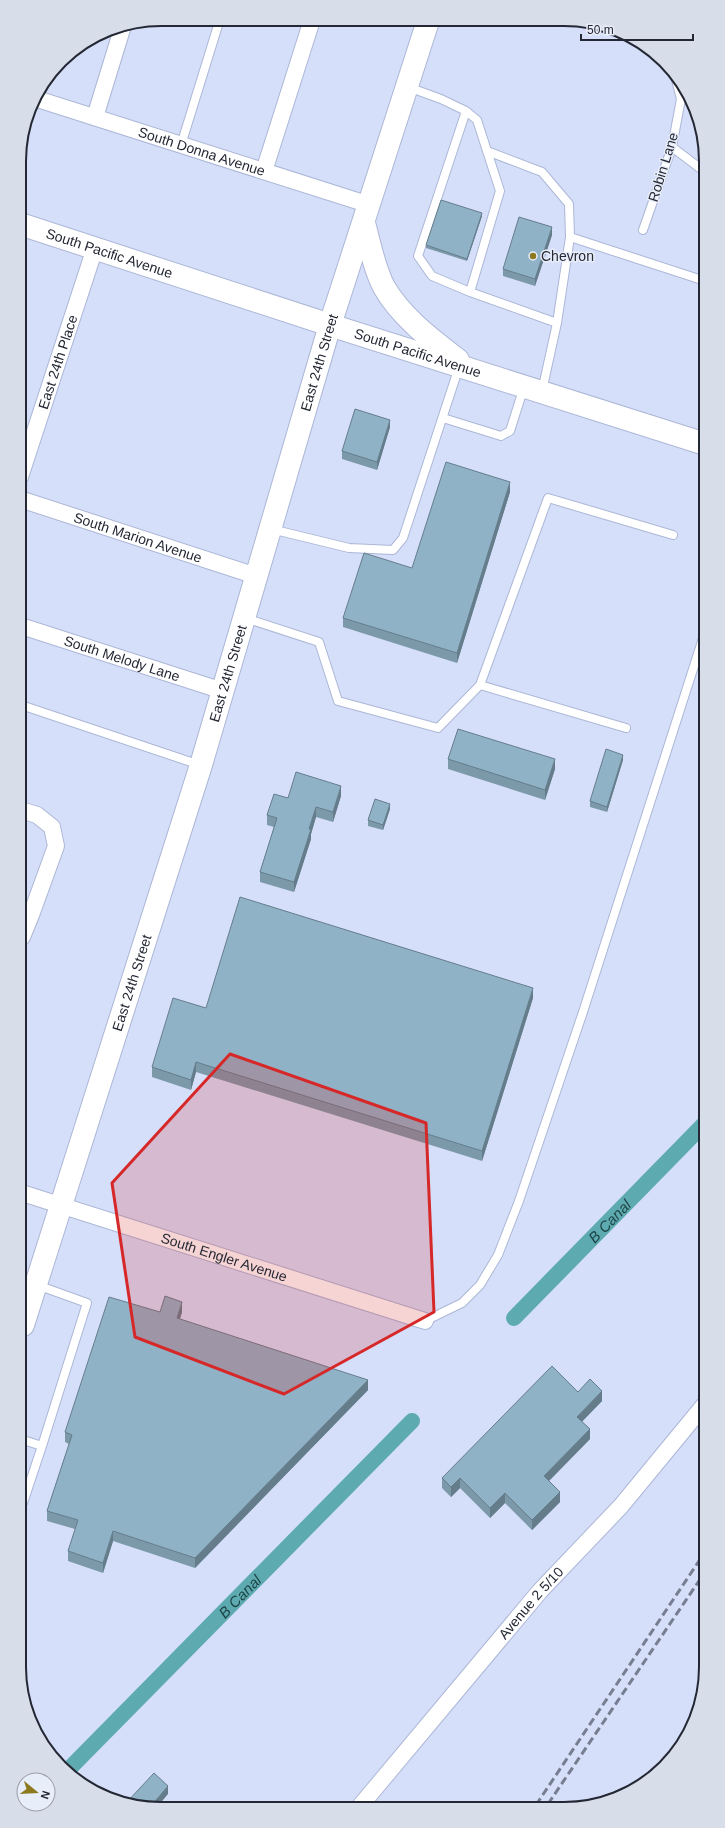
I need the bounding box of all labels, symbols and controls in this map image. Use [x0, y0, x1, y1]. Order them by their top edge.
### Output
scale bar [581, 16, 693, 42]
text: 50 m [587, 23, 614, 37]
street label: South Donna Avenue [136, 124, 267, 179]
street label: Robin Lane [645, 130, 681, 204]
street label: South Pacific Avenue [44, 225, 175, 281]
place label: Chevron [541, 248, 594, 264]
marker: Chevron [528, 251, 538, 261]
street label: East 24th Street [297, 312, 341, 413]
street label: East 24th Place [35, 313, 81, 411]
street label: South Pacific Avenue [352, 325, 483, 380]
street label: South Marion Avenue [72, 509, 204, 566]
street label: East 24th Street [206, 623, 250, 724]
street label: South Melody Lane [62, 632, 182, 685]
street label: East 24th Street [109, 932, 155, 1033]
water label: B Canal [584, 1195, 634, 1246]
street label: South Engler Avenue [159, 1230, 289, 1285]
street label: Avenue 2 5/10 [495, 1564, 567, 1642]
water label: B Canal [215, 1571, 265, 1621]
north arrow [16, 1772, 56, 1812]
text: N [39, 1789, 52, 1801]

